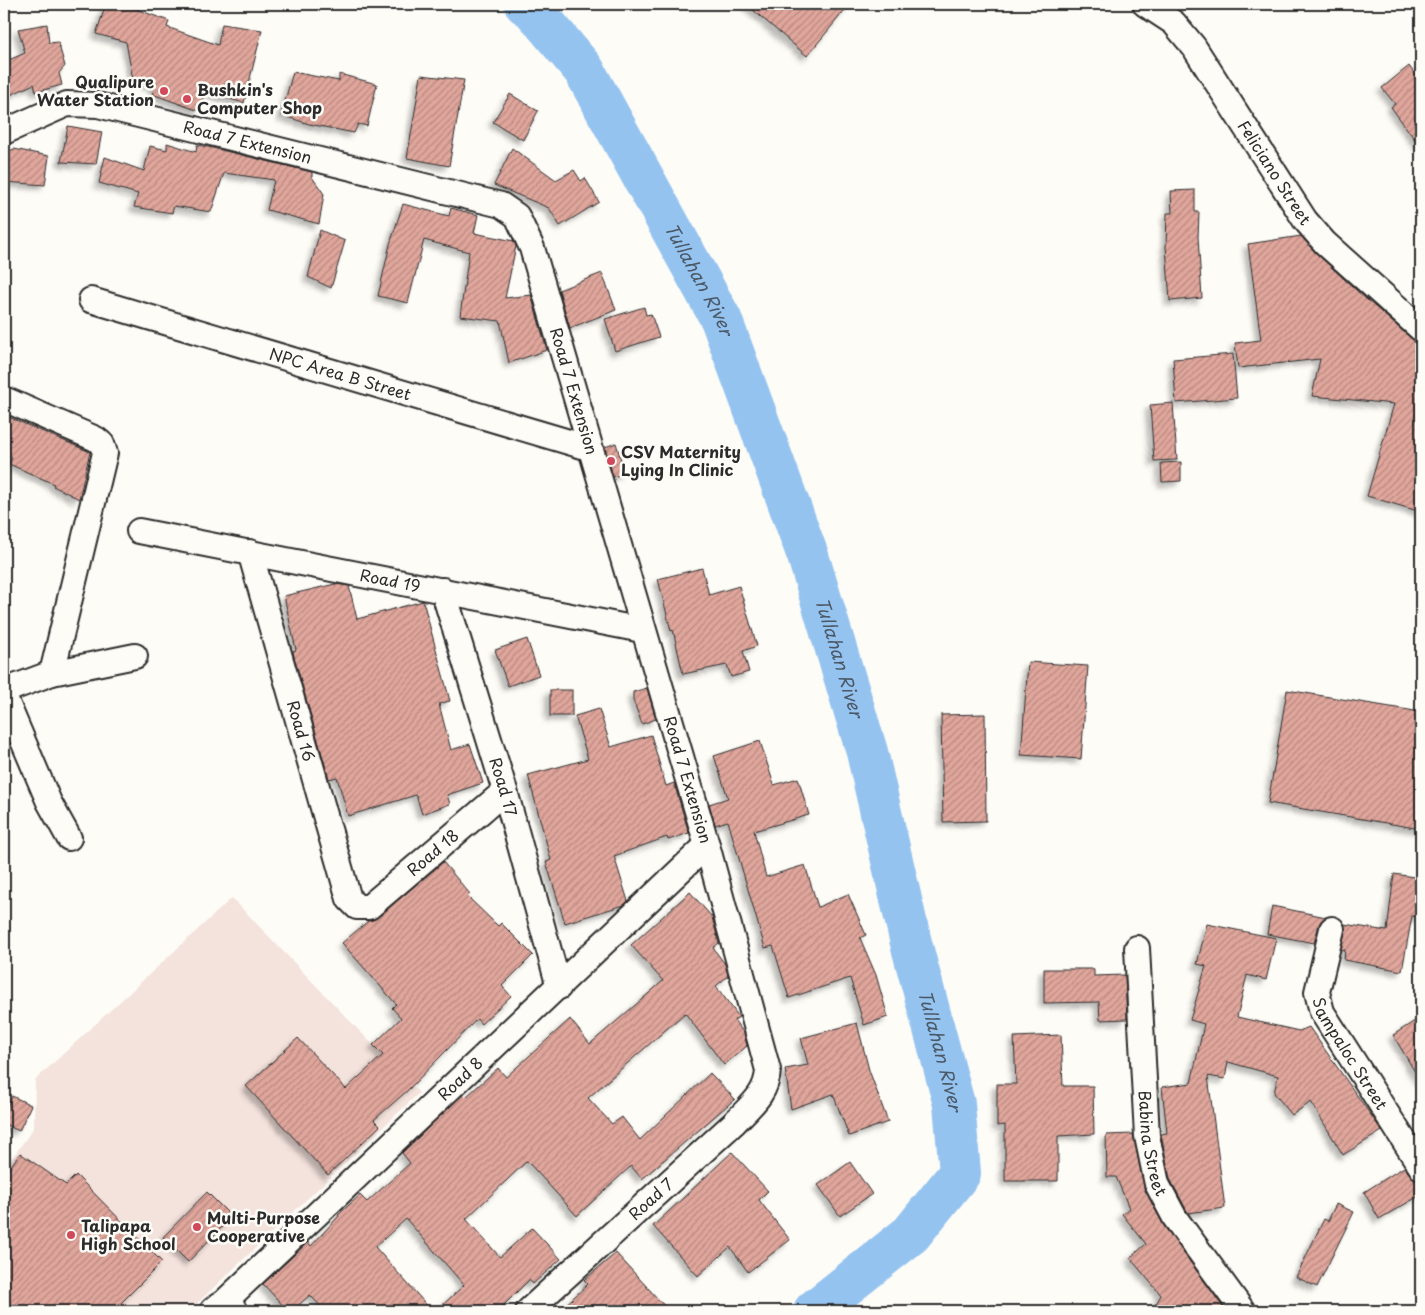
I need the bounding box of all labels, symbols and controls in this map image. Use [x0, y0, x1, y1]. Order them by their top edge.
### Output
place label: Qualipure Water Station [37, 69, 154, 111]
place label: Bushkin's Computer Shop [197, 77, 322, 119]
marker: Qualipure Water Station [158, 85, 170, 97]
marker: Bushkin's Computer Shop [181, 93, 193, 105]
street label: Road 7 Extension [181, 114, 314, 169]
street label: Feliciano Street [1233, 115, 1317, 230]
water label: Tullahan River [659, 218, 742, 342]
street label: Road 7 Extension [545, 324, 605, 457]
street label: NPC Area B Street [267, 341, 415, 406]
place label: CSV Maternity Lying In Clinic [621, 439, 741, 481]
marker: CSV Maternity Lying In Clinic [605, 455, 617, 467]
street label: Road 19 [358, 562, 423, 597]
water label: Tullahan River [809, 594, 872, 723]
street label: Road 16 [282, 697, 322, 764]
street label: Road 7 Extension [659, 713, 719, 846]
street label: Road 17 [484, 754, 525, 819]
street label: Road 18 [401, 823, 463, 881]
water label: Tullahan River [912, 987, 970, 1115]
street label: Sampaloc Street [1308, 995, 1395, 1114]
street label: Road 8 [431, 1051, 487, 1105]
street label: Babina Street [1134, 1090, 1174, 1200]
street label: Road 7 [623, 1172, 678, 1225]
place label: Multi-Purpose Cooperative [207, 1205, 320, 1247]
place label: Talipapa High School [81, 1213, 175, 1255]
marker: Multi-Purpose Cooperative [191, 1221, 203, 1233]
marker: Talipapa High School [65, 1229, 77, 1241]

